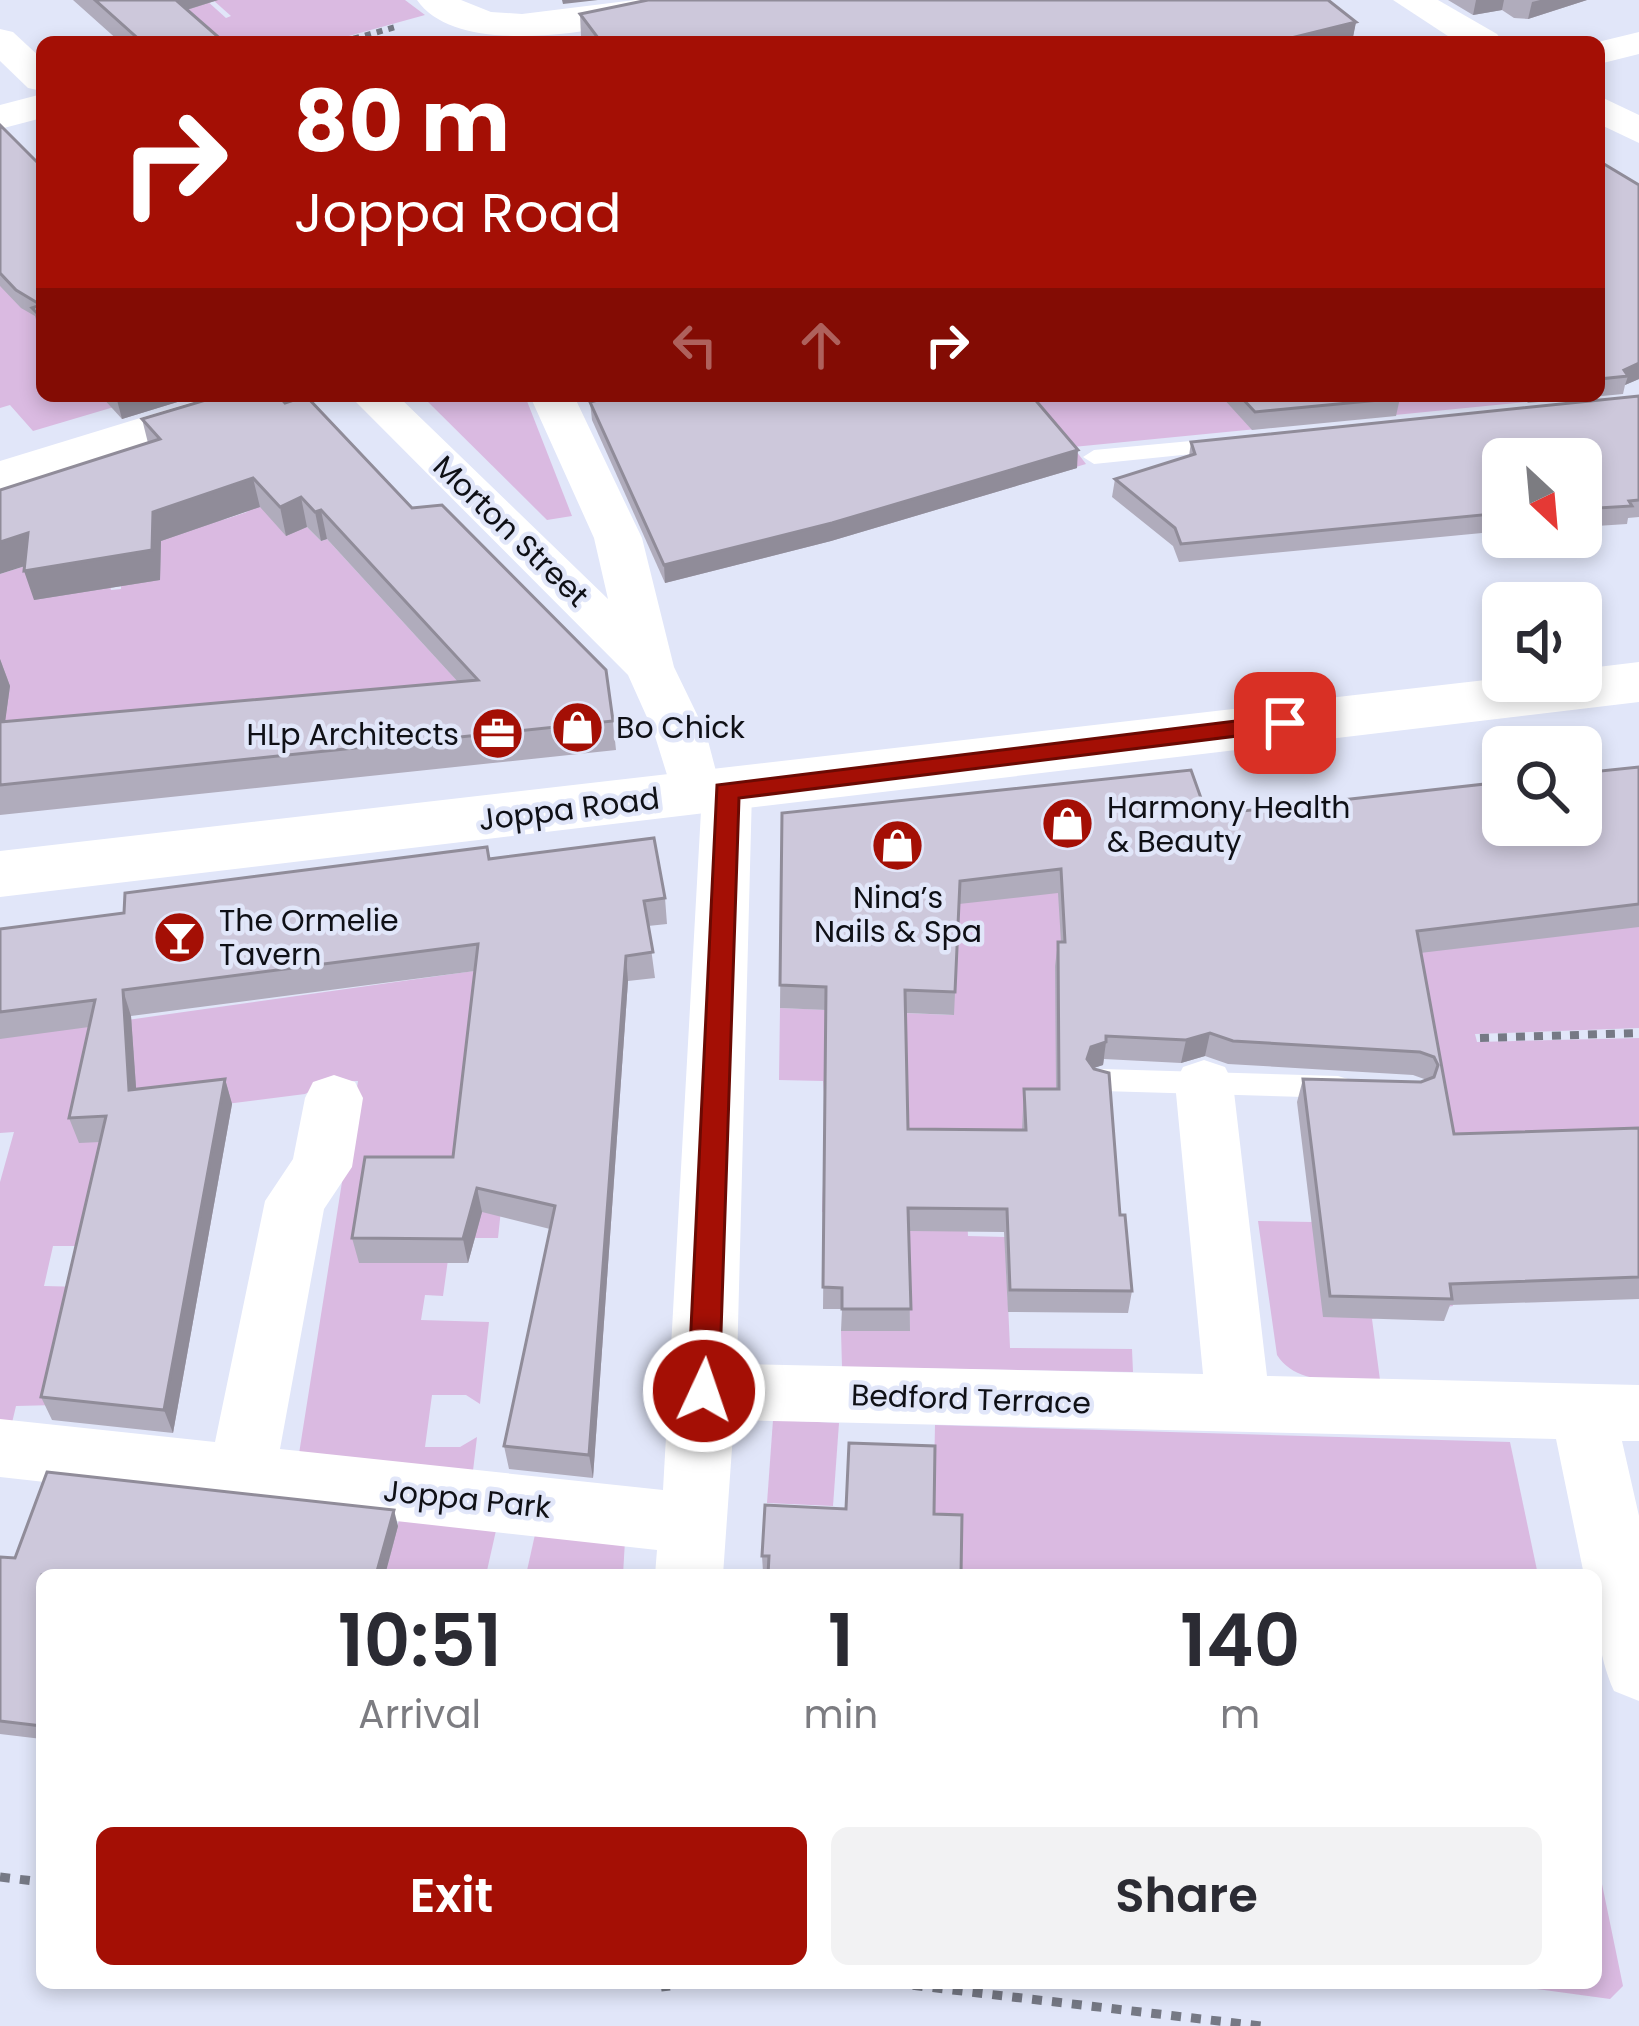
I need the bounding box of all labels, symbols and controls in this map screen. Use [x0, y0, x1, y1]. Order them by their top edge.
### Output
text: 80 m [294, 63, 510, 180]
icon: right [96, 84, 252, 240]
text: Joppa Road [294, 175, 622, 251]
icon: left [662, 312, 728, 378]
icon: ahead [788, 312, 854, 378]
icon: right [914, 312, 980, 378]
north arrow [1482, 438, 1602, 558]
map controls [1482, 438, 1602, 846]
street label: Morton Street [424, 446, 598, 616]
button: sound [1482, 582, 1602, 702]
pin [1234, 672, 1336, 774]
icon: arrive [1252, 690, 1318, 756]
shop icon: Bo Chick [549, 699, 605, 755]
office icon: HLp Architects [470, 706, 526, 762]
place label: Bo Chick [616, 706, 746, 749]
place label: HLp Architects [246, 713, 459, 756]
button: search [1482, 726, 1602, 846]
street label: Joppa Road [476, 777, 662, 841]
place label: Harmony Health & Beauty [1107, 786, 1351, 863]
shop icon: Harmony Health & Beauty [1040, 796, 1096, 852]
shop icon: Nina’s Nails & Spa [870, 817, 926, 873]
place label: Nina’s Nails & Spa [814, 876, 982, 953]
place label: The Ormelie Tavern [219, 899, 399, 976]
bar icon: The Ormelie Tavern [152, 909, 208, 965]
position arrow [641, 1328, 767, 1454]
street label: Bedford Terrace [850, 1373, 1092, 1425]
street label: Joppa Park [381, 1469, 553, 1529]
text: 10:51 [338, 1590, 502, 1691]
text: 1 [828, 1590, 854, 1691]
text: 140 [1180, 1590, 1300, 1691]
text: Arrival [358, 1687, 481, 1742]
text: min [804, 1687, 878, 1742]
text: m [1220, 1687, 1260, 1742]
button: Exit [96, 1827, 807, 1965]
button: Share [831, 1827, 1542, 1965]

